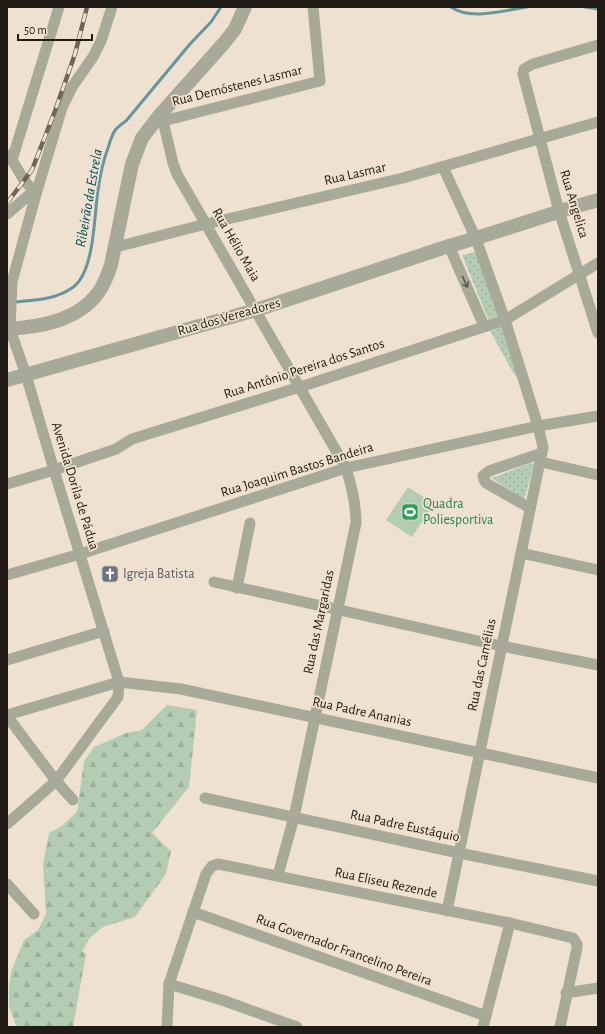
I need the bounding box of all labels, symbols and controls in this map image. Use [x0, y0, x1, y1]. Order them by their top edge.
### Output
scale bar [18, 16, 92, 42]
text: 50 m [24, 24, 47, 36]
street label: Rua Demóstenes Lasmar [171, 63, 304, 109]
water label: Ribeirão da Estrela [73, 148, 105, 248]
street label: Rua Lasmar [323, 160, 388, 188]
street label: Rua Angelica [557, 168, 591, 240]
street label: Rua Hélio Maia [209, 206, 263, 285]
one-way arrow [462, 275, 469, 287]
street label: Rua dos Vereadores [176, 296, 282, 338]
street label: Rua Antônio Pereira dos Santos [222, 336, 386, 402]
street label: Avenida Dorila de Pádua [49, 420, 101, 552]
street label: Rua Joaquim Bastos Bandeira [219, 440, 375, 500]
place label: Quadra Poliesportiva [423, 497, 494, 527]
sports icon: Quadra Poliesportiva [400, 502, 420, 522]
church icon: Igreja Batista [100, 564, 120, 584]
place label: Igreja Batista [123, 567, 195, 581]
street label: Rua das Margaridas [301, 569, 337, 675]
street label: Rua das Camélias [465, 617, 499, 713]
street label: Rua Padre Ananias [311, 695, 413, 729]
street label: Rua Padre Eustáquio [349, 808, 461, 844]
street label: Rua Eliseu Rezende [333, 865, 439, 901]
street label: Rua Governador Francelino Pereira [254, 912, 434, 989]

